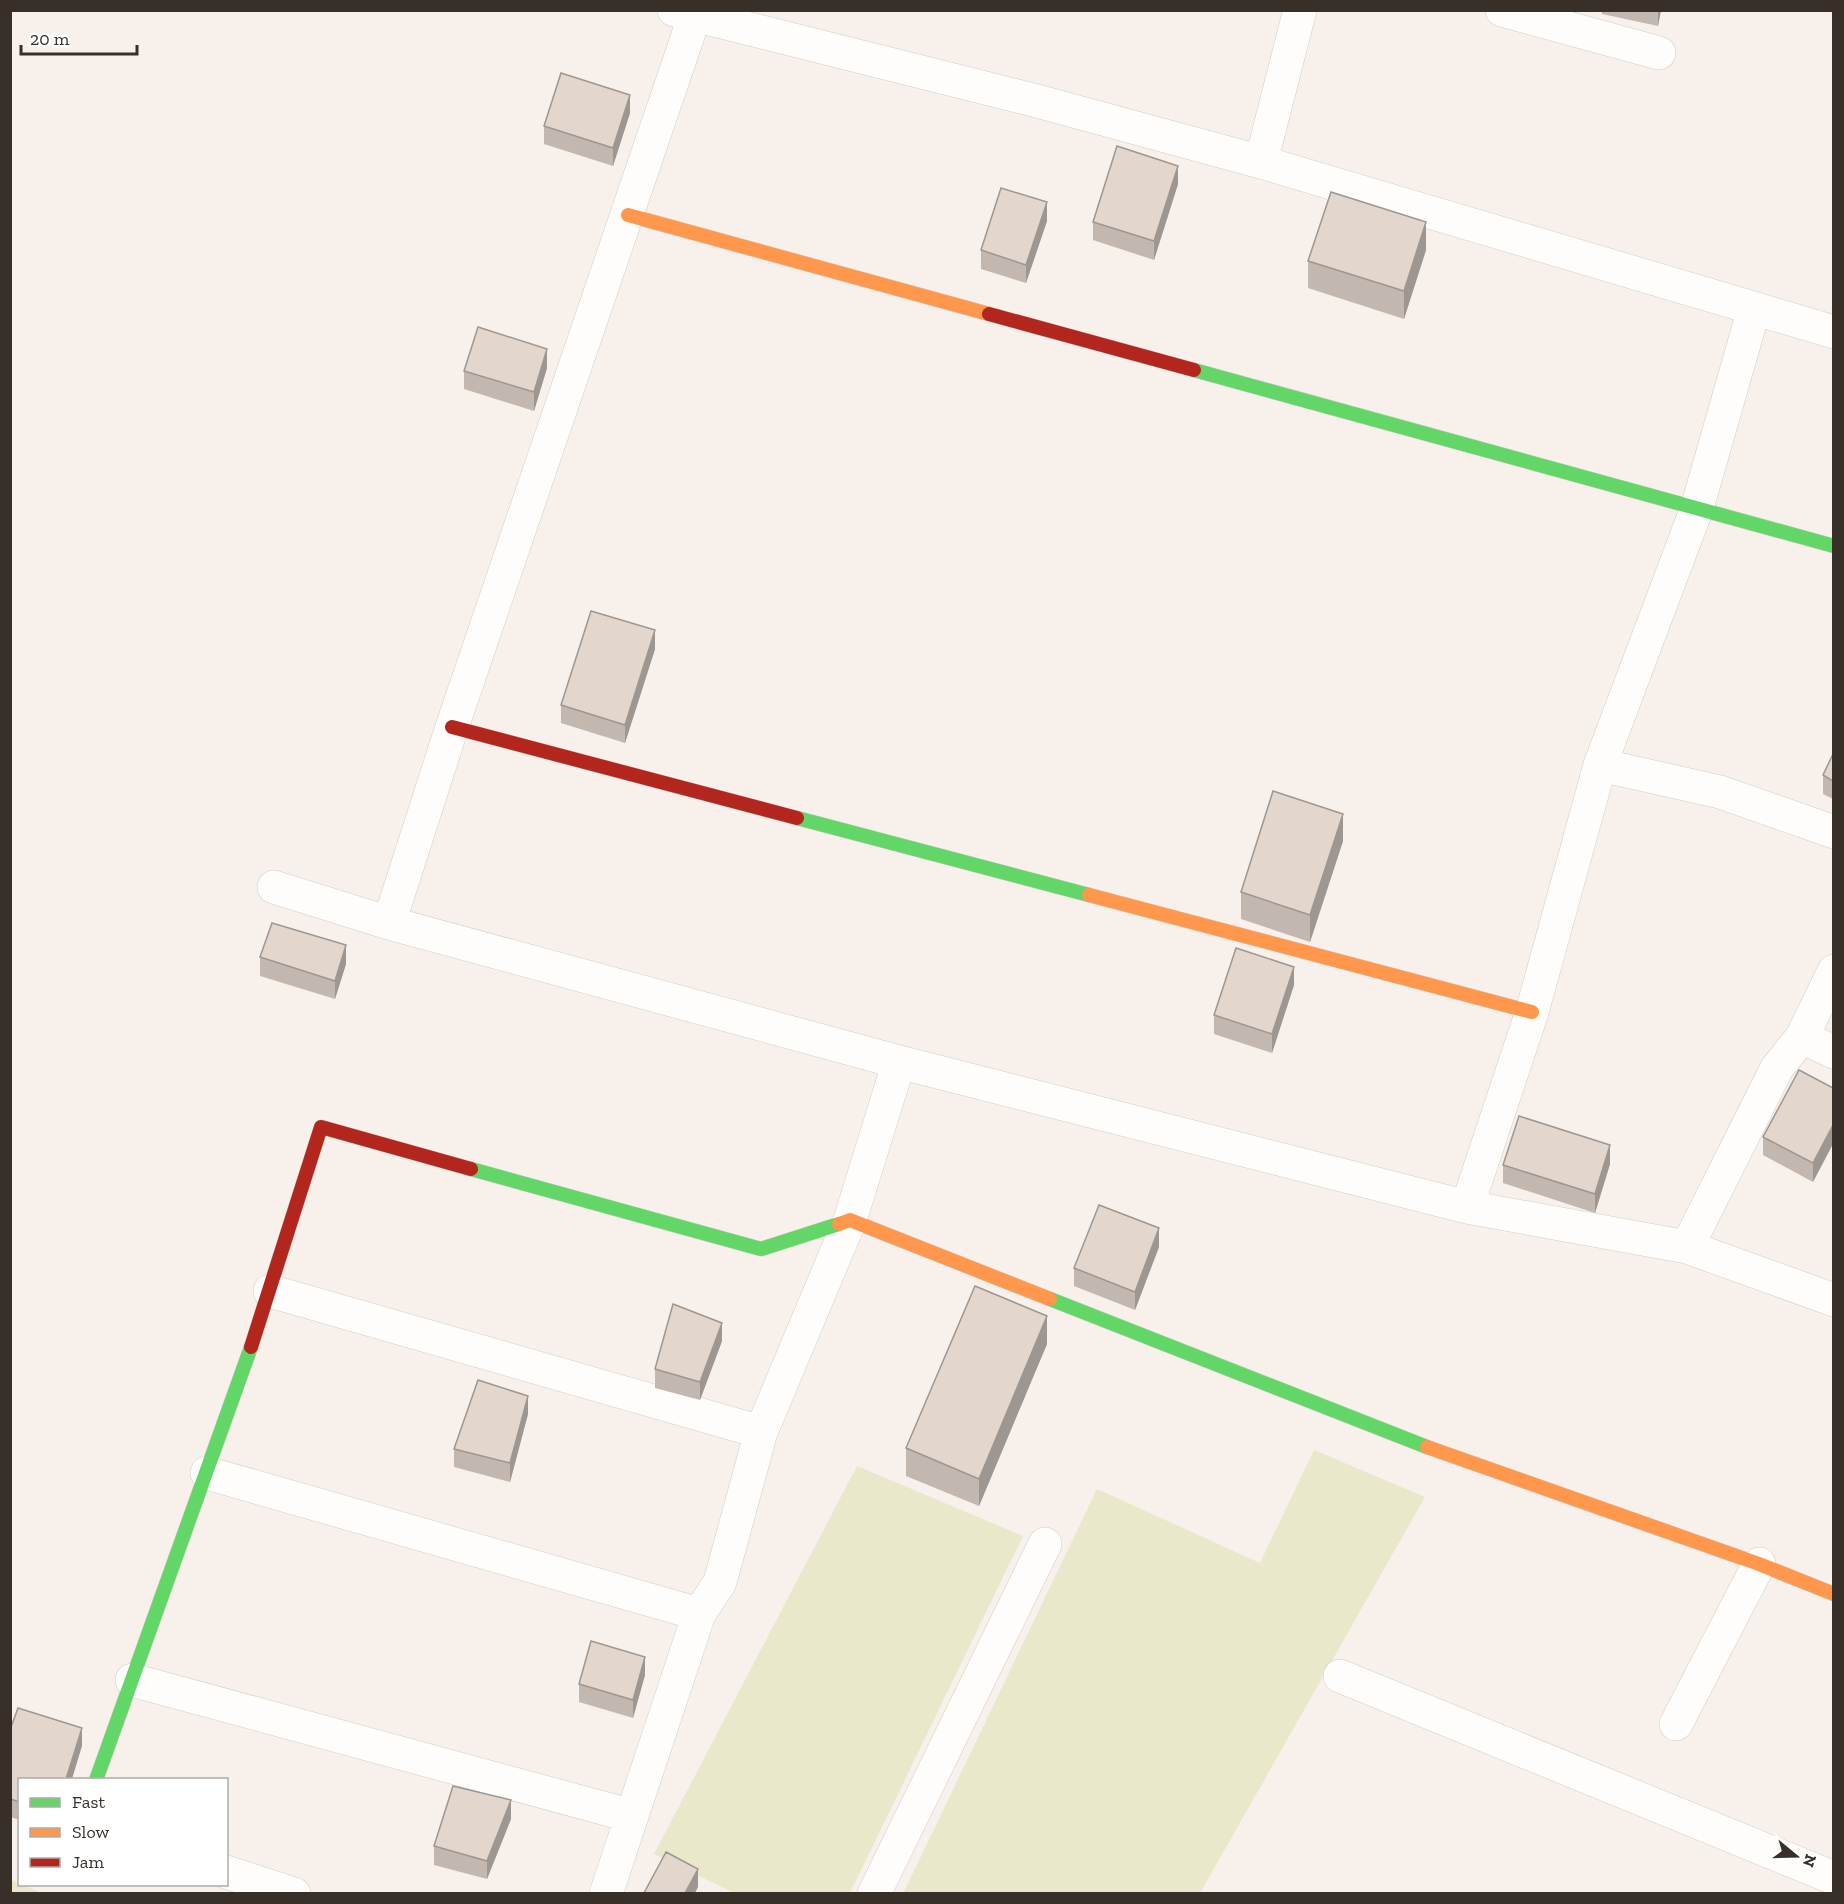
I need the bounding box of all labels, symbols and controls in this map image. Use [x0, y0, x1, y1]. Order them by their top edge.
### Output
scale bar [21, 18, 136, 56]
text: 20 m [30, 28, 70, 50]
legend [18, 1778, 228, 1886]
text: Fast [72, 1791, 105, 1813]
text: Slow [72, 1821, 109, 1843]
north arrow [1766, 1826, 1826, 1886]
text: Jam [72, 1851, 104, 1873]
text: N [1799, 1852, 1821, 1870]

